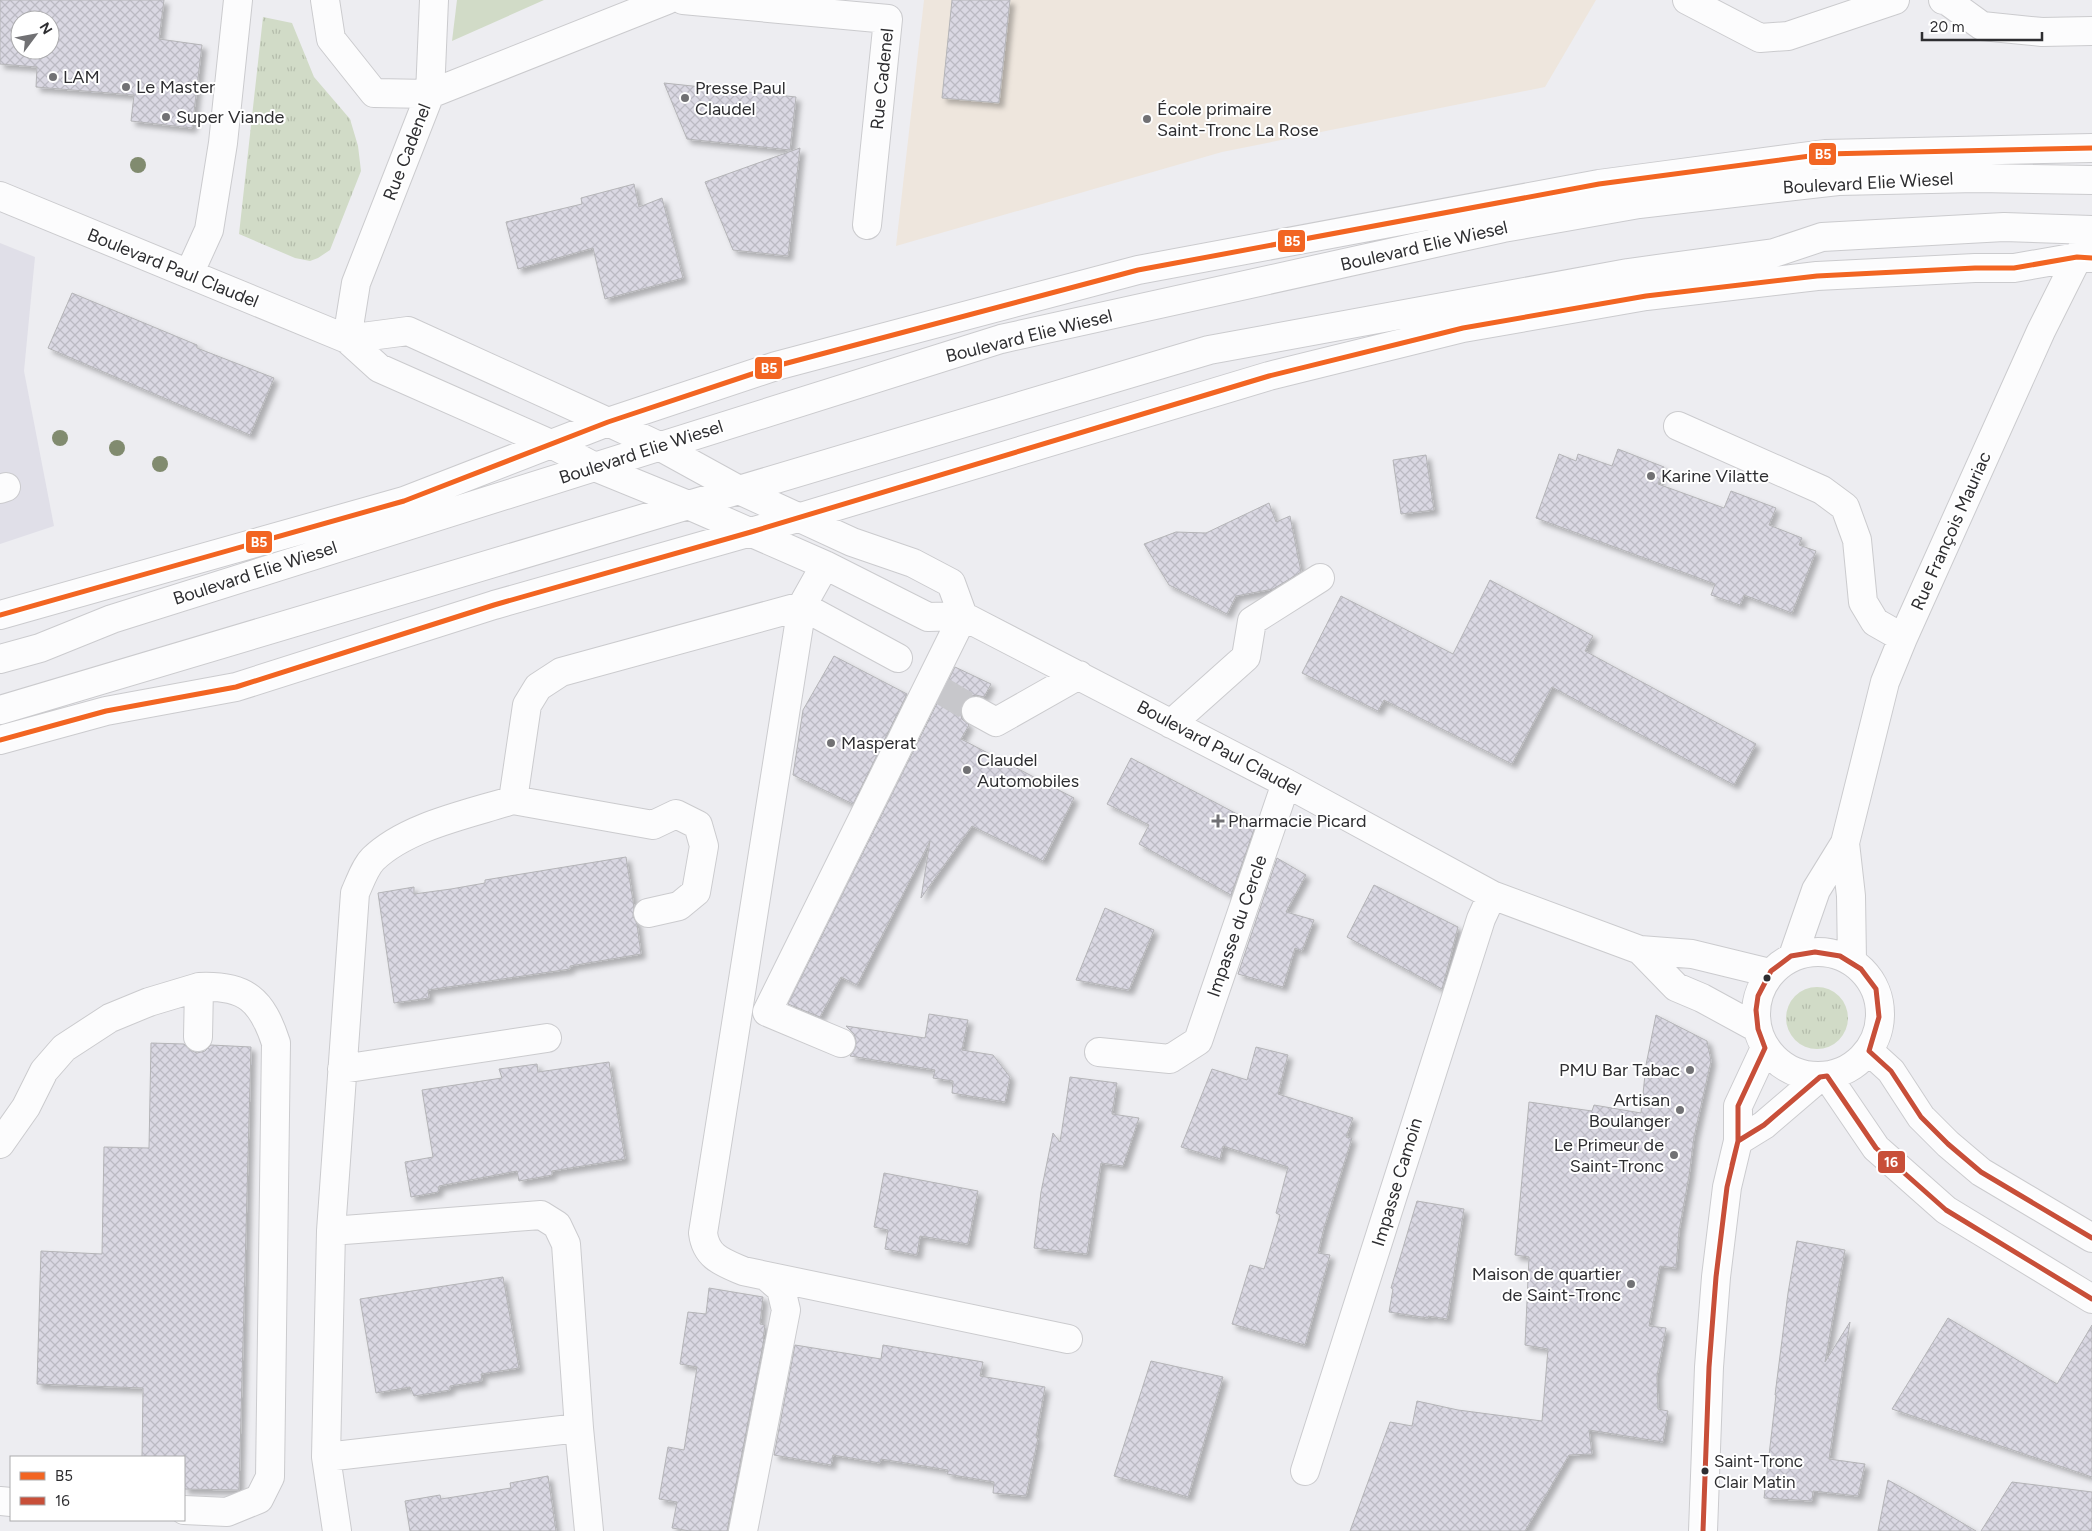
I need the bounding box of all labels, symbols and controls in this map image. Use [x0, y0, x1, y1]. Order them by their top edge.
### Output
north arrow [10, 10, 60, 60]
scale bar [1922, 10, 2042, 42]
text: 20 m [1930, 18, 1964, 36]
text: N [36, 19, 56, 37]
street label: Rue Cadenel [866, 27, 898, 131]
place label: LAM [63, 66, 100, 88]
marker: LAM [47, 71, 59, 83]
place label: Le Master [136, 76, 215, 98]
place label: Presse Paul Claudel [695, 77, 786, 120]
marker: Le Master [120, 81, 132, 93]
marker: Presse Paul Claudel [679, 92, 691, 104]
place label: École primaire Saint-Tronc La Rose [1157, 98, 1319, 141]
street label: Rue Cadenel [378, 100, 436, 204]
place label: Super Viande [176, 106, 285, 128]
marker: Super Viande [160, 111, 172, 123]
marker: École primaire Saint-Tronc La Rose [1141, 113, 1153, 125]
line badge: B5 [1808, 142, 1837, 166]
text: B5 [1815, 146, 1831, 163]
street label: Boulevard Elie Wiesel [1782, 168, 1954, 198]
street label: Boulevard Elie Wiesel [1338, 216, 1510, 276]
street label: Boulevard Paul Claudel [84, 224, 262, 312]
line badge: B5 [1277, 229, 1306, 253]
text: B5 [1284, 233, 1300, 250]
street label: Boulevard Elie Wiesel [943, 305, 1115, 367]
line badge: B5 [754, 356, 783, 380]
text: B5 [761, 360, 777, 377]
street label: Boulevard Elie Wiesel [556, 415, 726, 489]
street label: Rue François Mauriac [1906, 448, 1996, 614]
place label: Karine Vilatte [1661, 465, 1769, 487]
marker: Karine Vilatte [1645, 470, 1657, 482]
line badge: B5 [245, 530, 273, 554]
text: B5 [251, 534, 267, 551]
street label: Boulevard Elie Wiesel [170, 536, 340, 610]
street label: Boulevard Paul Claudel [1133, 695, 1305, 801]
place label: Masperat [841, 732, 917, 754]
marker: Masperat [825, 737, 837, 749]
place label: Claudel Automobiles [977, 749, 1079, 792]
marker: Claudel Automobiles [961, 764, 973, 776]
place label: Pharmacie Picard [1228, 810, 1367, 832]
marker: Pharmacie Picard [1212, 815, 1224, 827]
street label: Impasse du Cercle [1202, 852, 1272, 1000]
unlabelled marker [1762, 973, 1772, 983]
place label: PMU Bar Tabac [1559, 1059, 1680, 1081]
marker: PMU Bar Tabac [1684, 1064, 1696, 1076]
place label: Artisan Boulanger [1589, 1089, 1670, 1132]
marker: Artisan Boulanger [1674, 1104, 1686, 1116]
street label: Impasse Camoin [1367, 1115, 1427, 1249]
place label: Le Primeur de Saint-Tronc [1554, 1134, 1664, 1177]
marker: Le Primeur de Saint-Tronc [1668, 1149, 1680, 1161]
line badge: 16 [1877, 1150, 1906, 1174]
text: 16 [1884, 1154, 1898, 1171]
place label: Maison de quartier de Saint-Tronc [1472, 1263, 1621, 1306]
marker: Maison de quartier de Saint-Tronc [1625, 1278, 1637, 1290]
place label: Saint-Tronc Clair Matin [1714, 1451, 1803, 1492]
legend [10, 1456, 185, 1521]
marker: Saint-Tronc Clair Matin [1700, 1466, 1710, 1476]
text: B5 [55, 1467, 73, 1485]
text: 16 [55, 1492, 70, 1510]

